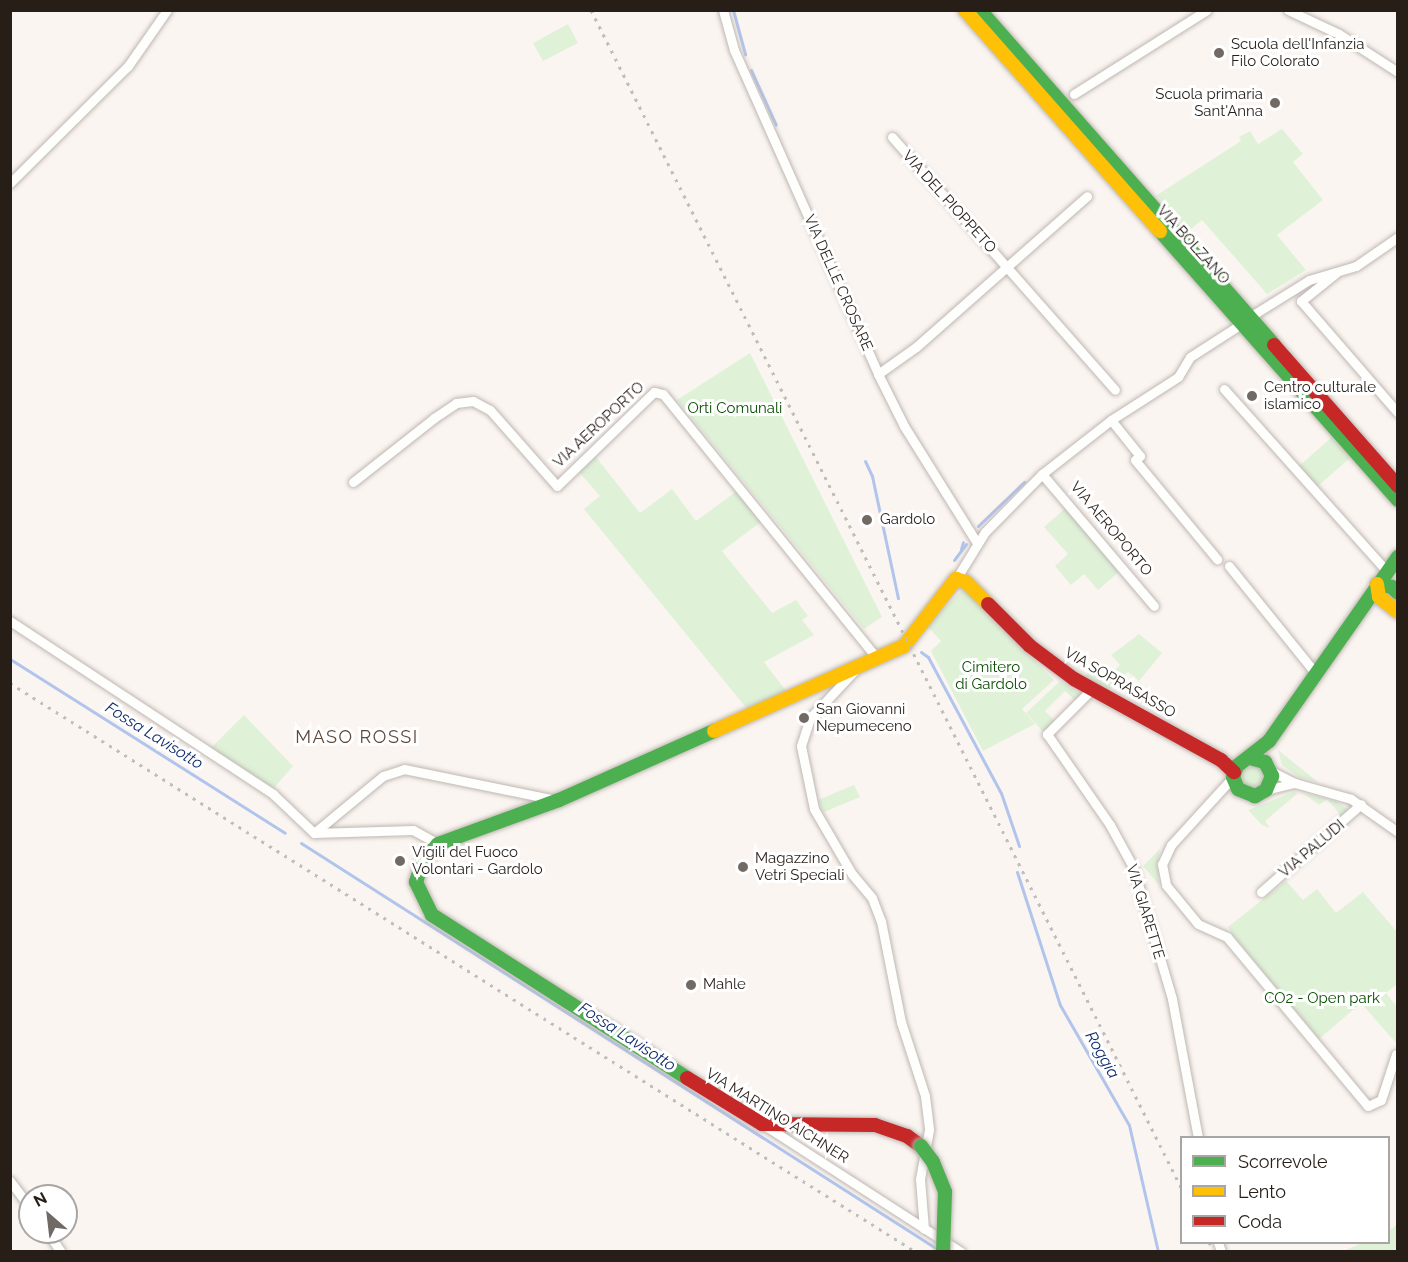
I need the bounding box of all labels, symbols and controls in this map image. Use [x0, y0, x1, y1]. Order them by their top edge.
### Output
place label: Scuola dell'Infanzia Filo Colorato [1231, 35, 1364, 70]
marker: Scuola dell'Infanzia Filo Colorato [1212, 46, 1226, 60]
place label: Scuola primaria Sant'Anna [1155, 85, 1263, 120]
marker: Scuola primaria Sant'Anna [1268, 96, 1282, 110]
street label: VIA DEL PIOPPETO [898, 147, 1000, 257]
street label: VIA BOLZANO [1153, 202, 1233, 288]
street label: VIA DELLE CROSARE [800, 212, 876, 354]
street label: VIA AEROPORTO [550, 378, 648, 472]
place label: Centro culturale islamico [1264, 378, 1376, 413]
marker: Centro culturale islamico [1245, 389, 1259, 403]
park label: Orti Comunali [688, 400, 782, 418]
street label: VIA AEROPORTO [1066, 478, 1156, 580]
marker: Gardolo [858, 511, 876, 529]
place label: Gardolo [880, 511, 935, 529]
street label: VIA SOPRASASSO [1061, 644, 1179, 722]
park label: Cimitero di Gardolo [955, 658, 1027, 693]
water label: Fossa Lavisotto [102, 698, 206, 774]
place label: San Giovanni Nepumeceno [816, 700, 912, 735]
marker: San Giovanni Nepumeceno [797, 711, 811, 725]
district label: MASO ROSSI [295, 726, 419, 748]
street label: VIA PALUDI [1275, 816, 1349, 882]
place label: Vigili del Fuoco Volontari - Gardolo [412, 843, 543, 878]
place label: Magazzino Vetri Speciali [755, 849, 844, 884]
marker: Vigili del Fuoco Volontari - Gardolo [393, 854, 407, 868]
marker: Magazzino Vetri Speciali [736, 860, 750, 874]
street label: VIA GIARETTE [1122, 862, 1168, 962]
place label: Mahle [703, 976, 746, 994]
marker: Mahle [684, 978, 698, 992]
park label: CO2 - Open park [1264, 990, 1380, 1008]
water label: Fossa Lavisotto [575, 999, 679, 1075]
water label: Roggia [1081, 1028, 1123, 1082]
street label: VIA MARTINO AICHNER [702, 1064, 852, 1168]
legend [1180, 1136, 1390, 1244]
text: Scorrevole [1238, 1151, 1328, 1172]
text: Lento [1238, 1181, 1286, 1202]
north arrow [18, 1184, 78, 1244]
text: N [30, 1188, 50, 1211]
text: Coda [1238, 1211, 1282, 1232]

